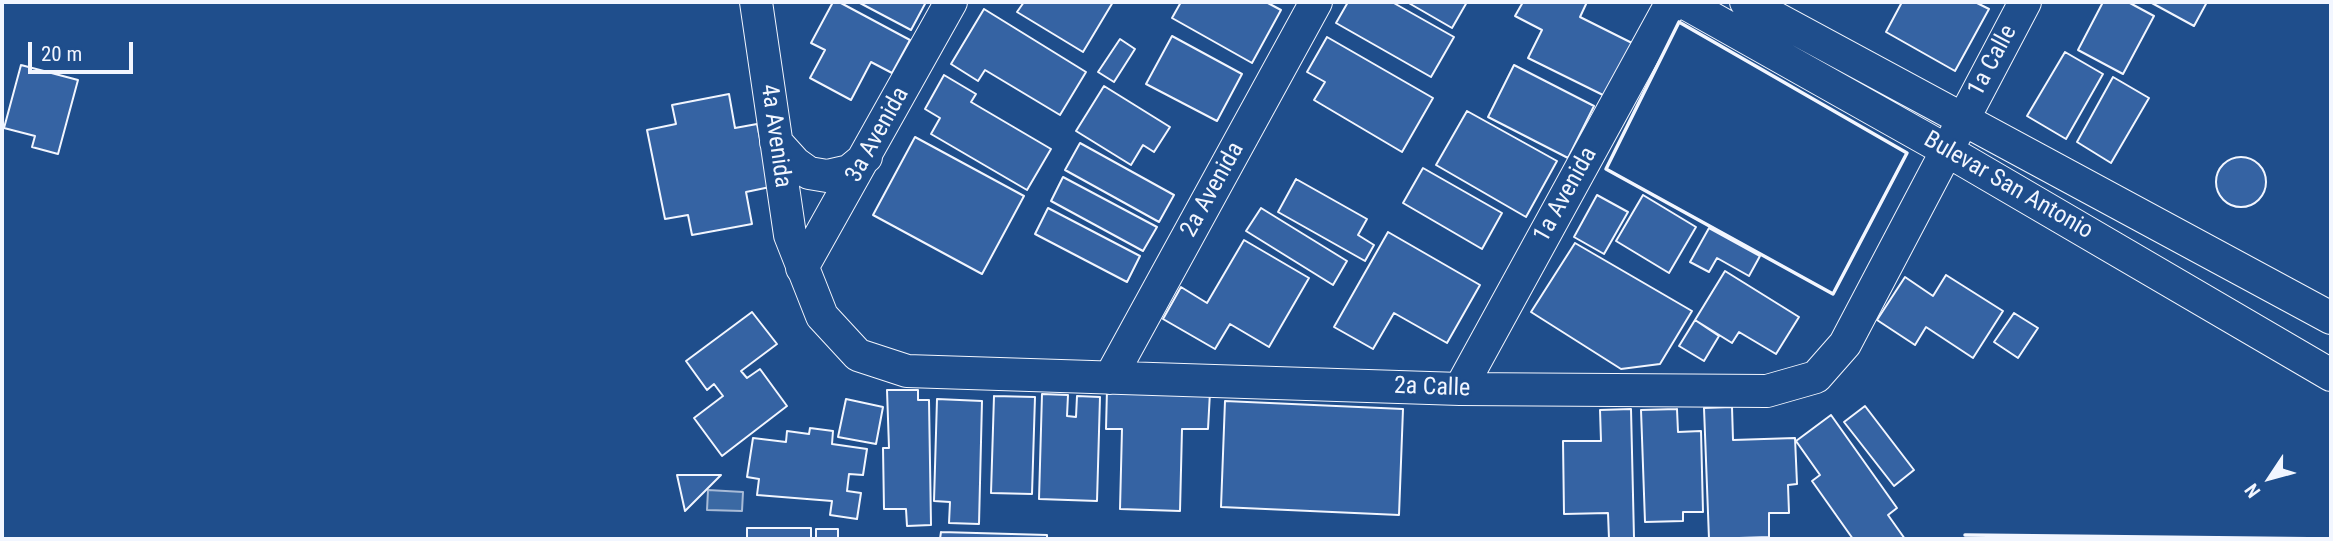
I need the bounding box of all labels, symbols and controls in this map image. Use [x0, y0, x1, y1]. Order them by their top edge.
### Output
street label: 1a Calle [1962, 21, 2024, 101]
scale bar [32, 28, 136, 72]
text: 20 m [41, 42, 82, 66]
street label: 4a Avenida [754, 83, 796, 189]
street label: 3a Avenida [840, 83, 916, 187]
street label: Bulevar San Antonio [1918, 126, 2098, 246]
street label: 2a Avenida [1175, 138, 1251, 242]
street label: 1a Avenida [1528, 143, 1604, 247]
street label: 2a Calle [1393, 372, 1471, 404]
north arrow [2235, 443, 2305, 513]
text: N [2240, 479, 2265, 502]

